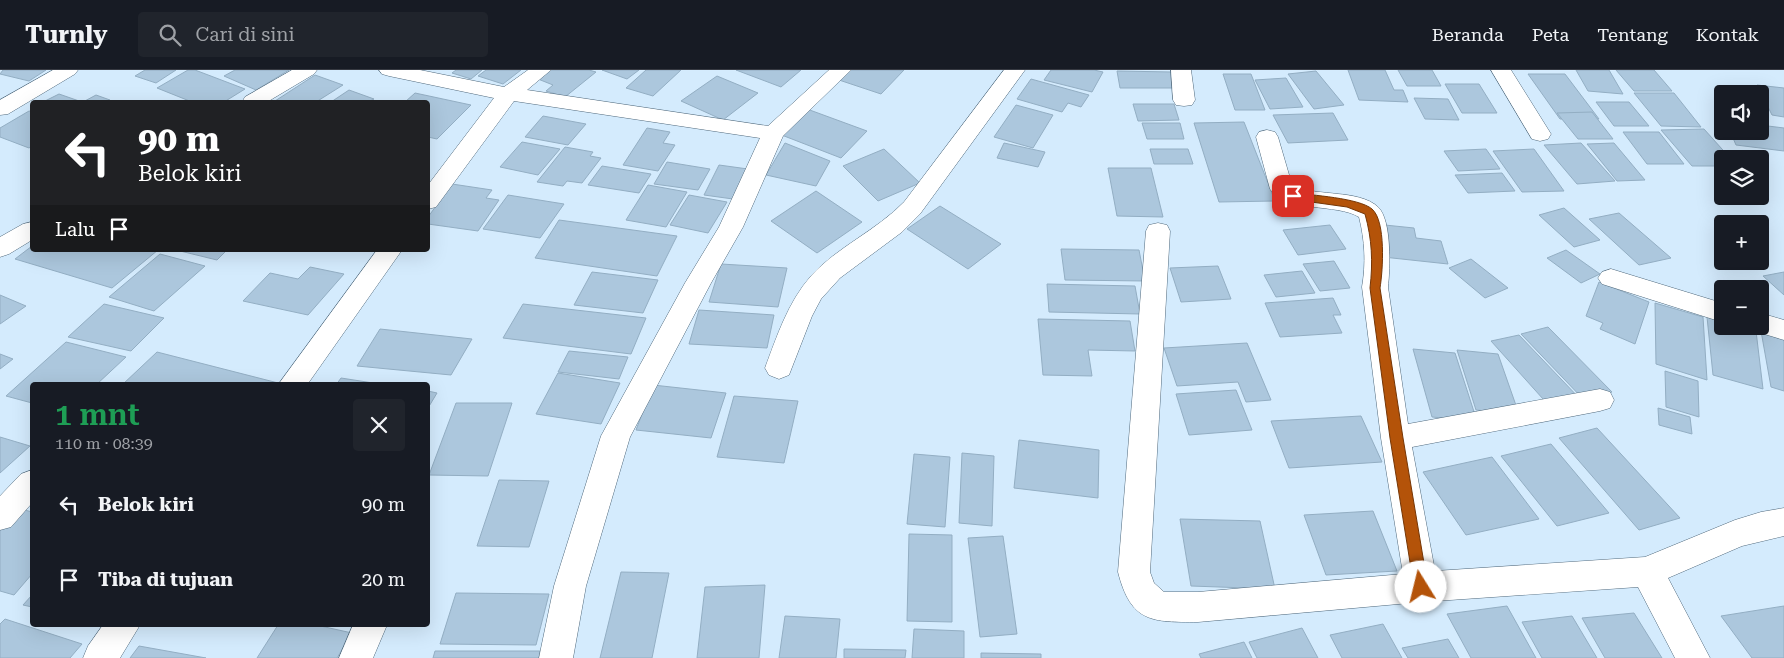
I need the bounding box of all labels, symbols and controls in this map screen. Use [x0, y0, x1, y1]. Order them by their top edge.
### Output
search box [138, 12, 488, 57]
text: Turnly [25, 21, 108, 49]
icon: search [156, 21, 184, 49]
text: Cari di sini [196, 23, 295, 46]
text: Beranda [1432, 24, 1504, 45]
text: Peta [1532, 24, 1569, 45]
text: Tentang [1597, 24, 1668, 45]
text: Kontak [1696, 24, 1759, 45]
map controls [1714, 85, 1769, 335]
button: sound [1714, 85, 1769, 140]
text: 90 m [138, 119, 220, 160]
icon: left [55, 120, 120, 185]
button: layers [1714, 150, 1769, 205]
text: Belok kiri [138, 161, 242, 186]
pin [1272, 175, 1314, 217]
icon: arrive [1279, 182, 1307, 210]
icon: arrive [105, 215, 133, 243]
button: + [1714, 215, 1769, 270]
text: Lalu [55, 218, 95, 241]
button: − [1714, 280, 1769, 335]
text: 1 mnt [55, 397, 140, 432]
button: close [353, 399, 405, 451]
text: 110 m · 08:39 [55, 434, 153, 453]
icon: left [55, 491, 83, 519]
text: Belok kiri [98, 493, 194, 516]
text: 90 m [362, 493, 405, 516]
position arrow [1394, 560, 1446, 612]
icon: arrive [55, 566, 83, 594]
text: Tiba di tujuan [98, 568, 233, 591]
text: 20 m [362, 568, 405, 591]

